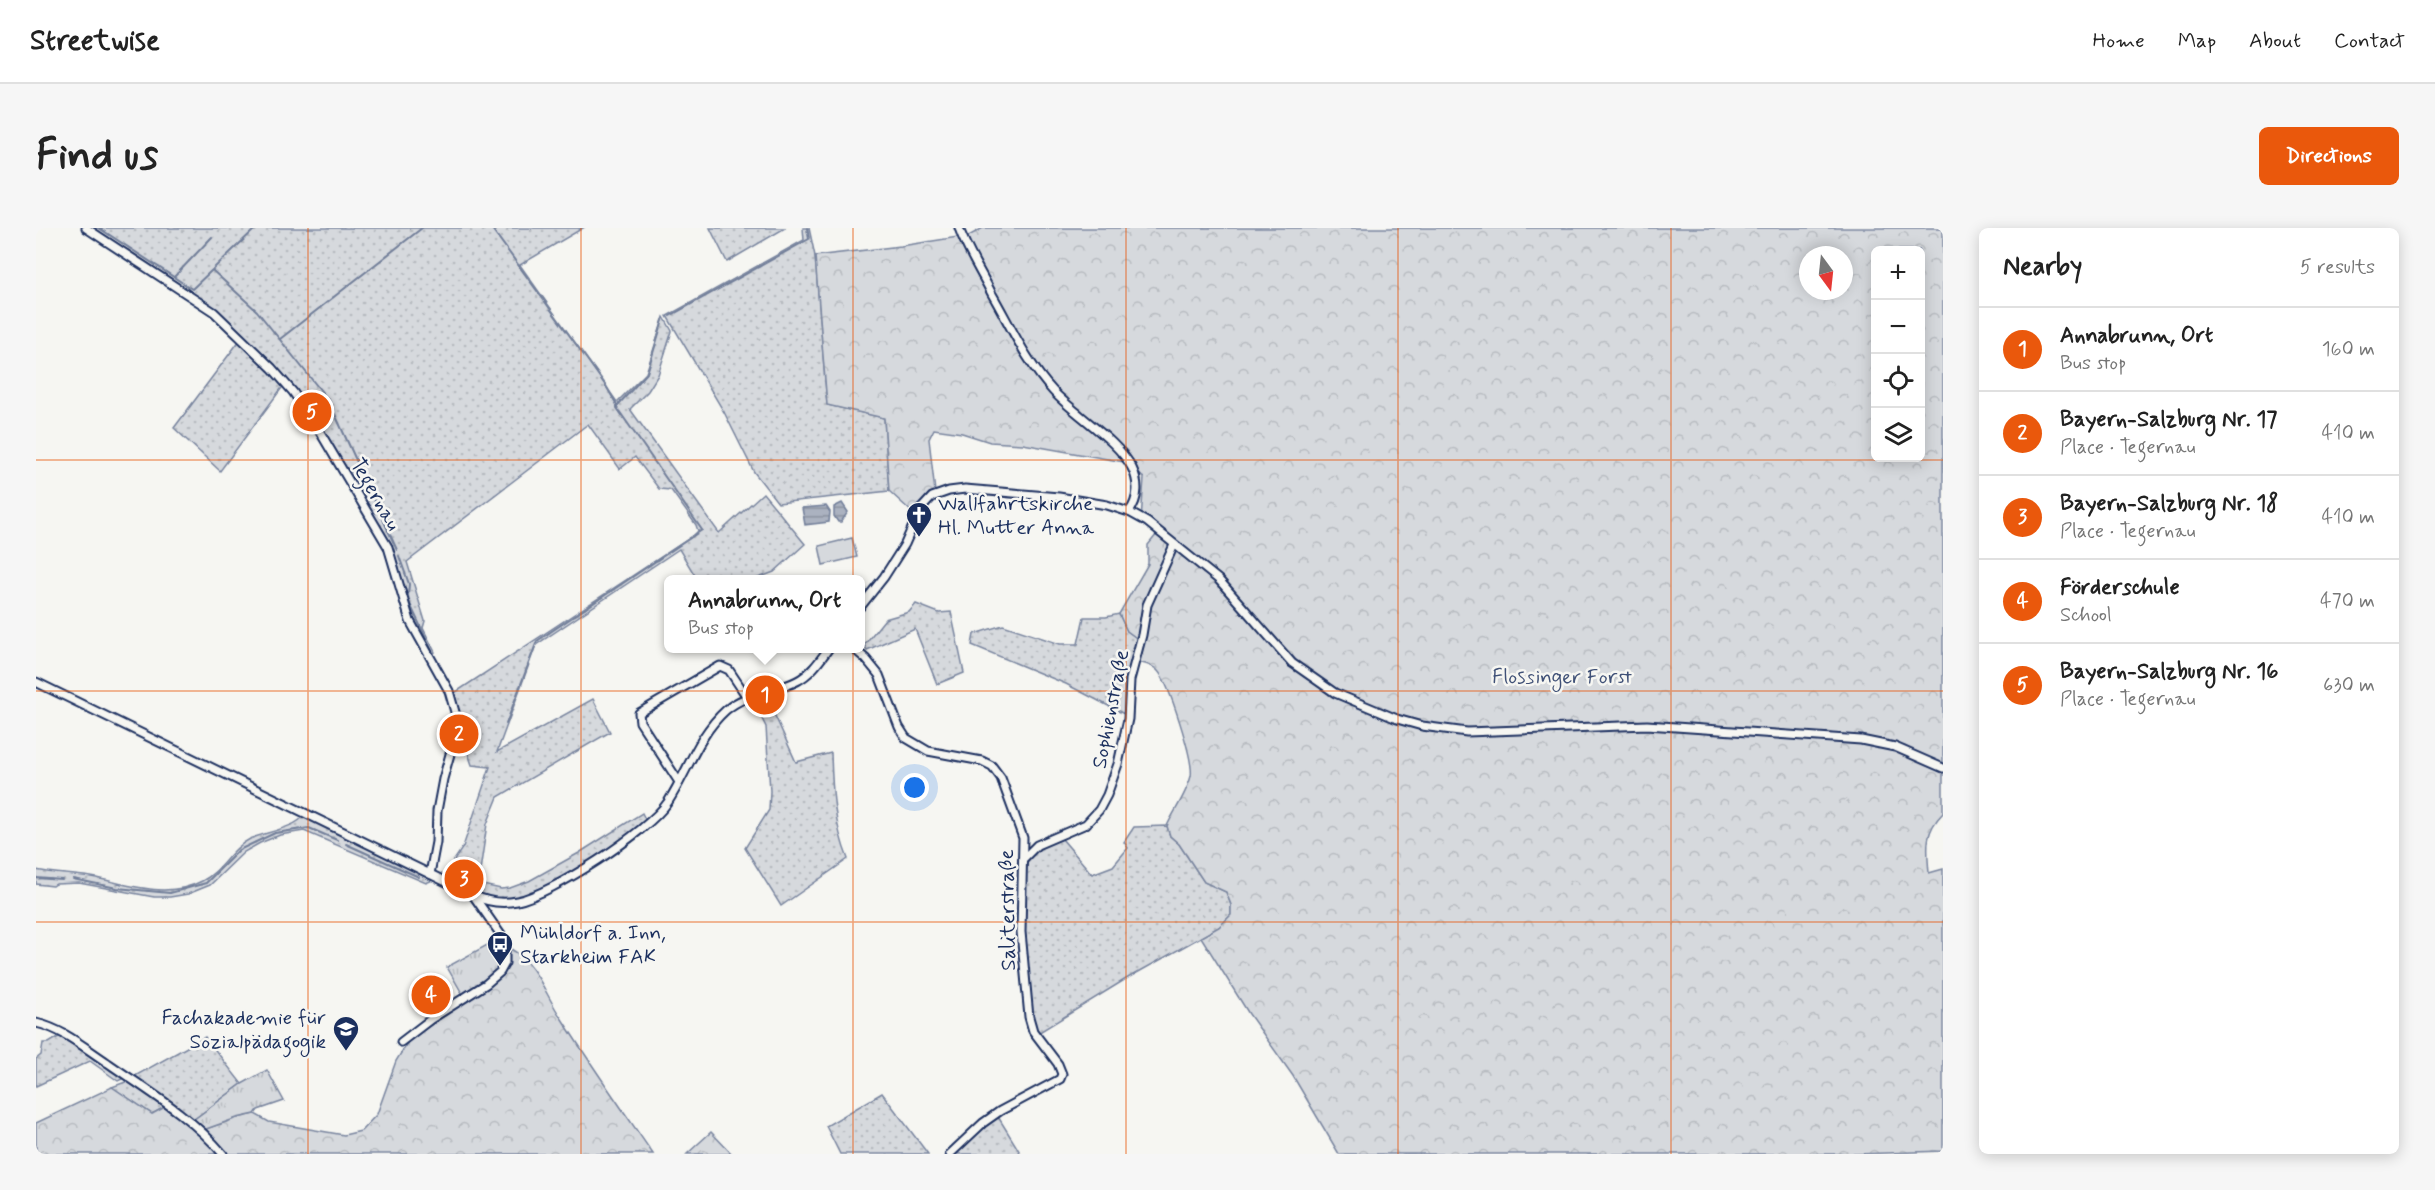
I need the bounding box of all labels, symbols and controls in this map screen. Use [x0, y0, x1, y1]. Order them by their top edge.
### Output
text: Streetwise [30, 23, 160, 60]
text: Home [2093, 27, 2145, 55]
text: Map [2178, 27, 2216, 55]
text: About [2249, 27, 2301, 55]
text: Contact [2334, 27, 2405, 55]
button: Directions [2259, 127, 2399, 185]
text: Find us [36, 129, 158, 184]
north arrow [1799, 246, 1853, 300]
map controls [1871, 246, 1925, 462]
button: + [1871, 246, 1925, 300]
text: Nearby [2003, 250, 2082, 284]
text: 5 results [2300, 254, 2375, 281]
button: − [1871, 300, 1925, 354]
text: Annabrunn, Ort [2060, 322, 2213, 350]
text: 1 [2018, 336, 2027, 363]
text: 160 m [2322, 336, 2375, 363]
text: Bus stop [2060, 350, 2126, 377]
button: locate [1871, 354, 1925, 408]
pin: 5 [292, 390, 332, 435]
text: Bayern-Salzburg Nr. 17 [2060, 406, 2277, 434]
button: layers [1871, 408, 1925, 462]
text: 2 [2018, 420, 2027, 447]
text: 410 m [2321, 420, 2375, 447]
text: Place · Tegernau [2060, 434, 2195, 461]
street label: Tegernau [341, 453, 407, 537]
place label: Wallfahrtskirche Hl. Mutter Anna [938, 490, 1094, 542]
text: Bayern-Salzburg Nr. 18 [2060, 490, 2278, 518]
church icon: Wallfahrtskirche Hl. Mutter Anna [904, 500, 934, 538]
text: 3 [2018, 504, 2027, 531]
text: 410 m [2321, 504, 2375, 531]
text: Place · Tegernau [2060, 518, 2195, 545]
text: Förderschule [2060, 574, 2180, 602]
popup [664, 575, 865, 653]
text: Annabrunn, Ort [688, 587, 841, 615]
text: 4 [2017, 588, 2028, 615]
text: 470 m [2320, 588, 2375, 615]
text: School [2060, 602, 2112, 629]
text: Bus stop [688, 615, 754, 642]
street label: Sophienstraße [1086, 647, 1136, 771]
text: Bayern-Salzburg Nr. 16 [2060, 658, 2278, 686]
park label: Flossinger Forst [1492, 663, 1632, 692]
pin: 1 [746, 672, 784, 718]
text: 5 [2017, 672, 2029, 699]
text: 630 m [2323, 672, 2375, 699]
text: Place · Tegernau [2060, 686, 2195, 713]
pin: 2 [440, 712, 478, 756]
your location [900, 773, 929, 802]
street label: Saliterstraße [993, 849, 1023, 971]
pin: 3 [444, 856, 484, 902]
place label: Mühldorf a. Inn, Starkheim FAK [520, 919, 666, 971]
bus stop icon: Mühldorf a. Inn, Starkheim FAK [485, 929, 515, 967]
pin: 4 [412, 972, 450, 1017]
place label: Fachakademie für Sozialpädagogik [162, 1004, 326, 1058]
school or university icon: Fachakademie für Sozialpädagogik [331, 1014, 361, 1052]

